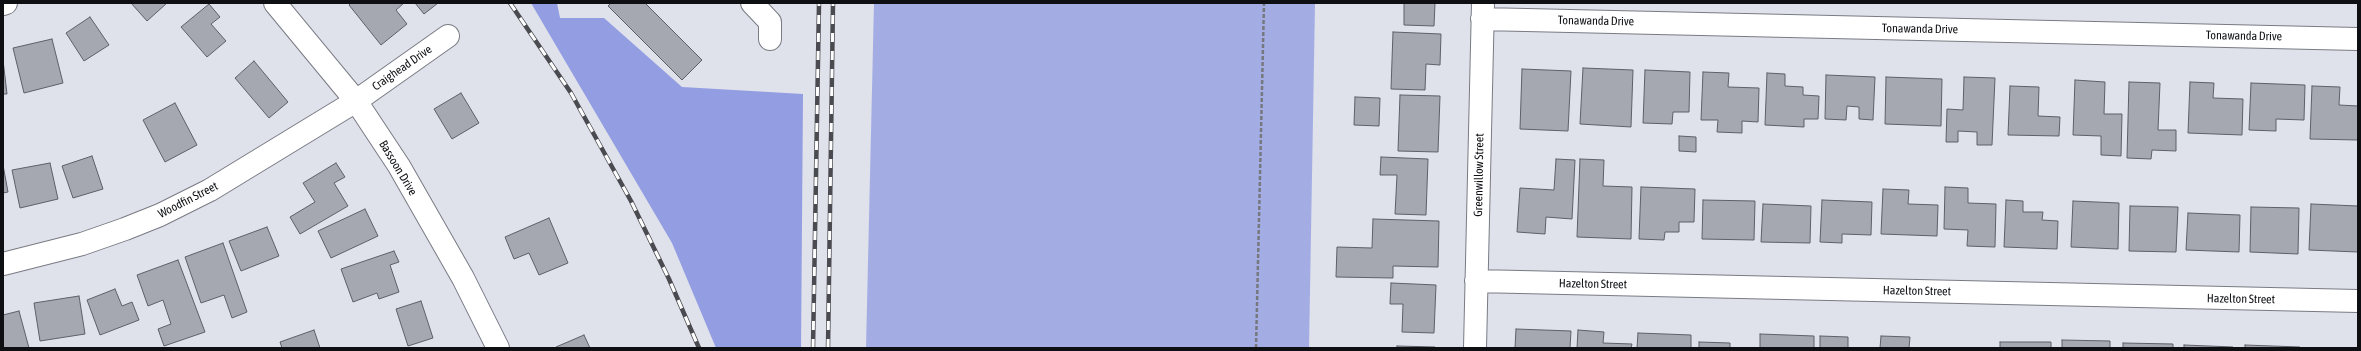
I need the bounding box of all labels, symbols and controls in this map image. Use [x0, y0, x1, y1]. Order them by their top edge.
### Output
street label: Tonawanda Drive [1558, 13, 1634, 29]
street label: Tonawanda Drive [1882, 21, 1958, 37]
street label: Tonawanda Drive [2206, 28, 2282, 44]
street label: Craighead Drive [369, 42, 435, 94]
street label: Greenwillow Street [1471, 133, 1487, 217]
street label: Bassoon Drive [376, 138, 420, 198]
street label: Woodfin Street [156, 179, 220, 221]
street label: Hazelton Street [1559, 276, 1627, 292]
street label: Hazelton Street [1883, 283, 1951, 299]
street label: Hazelton Street [2207, 291, 2275, 307]

